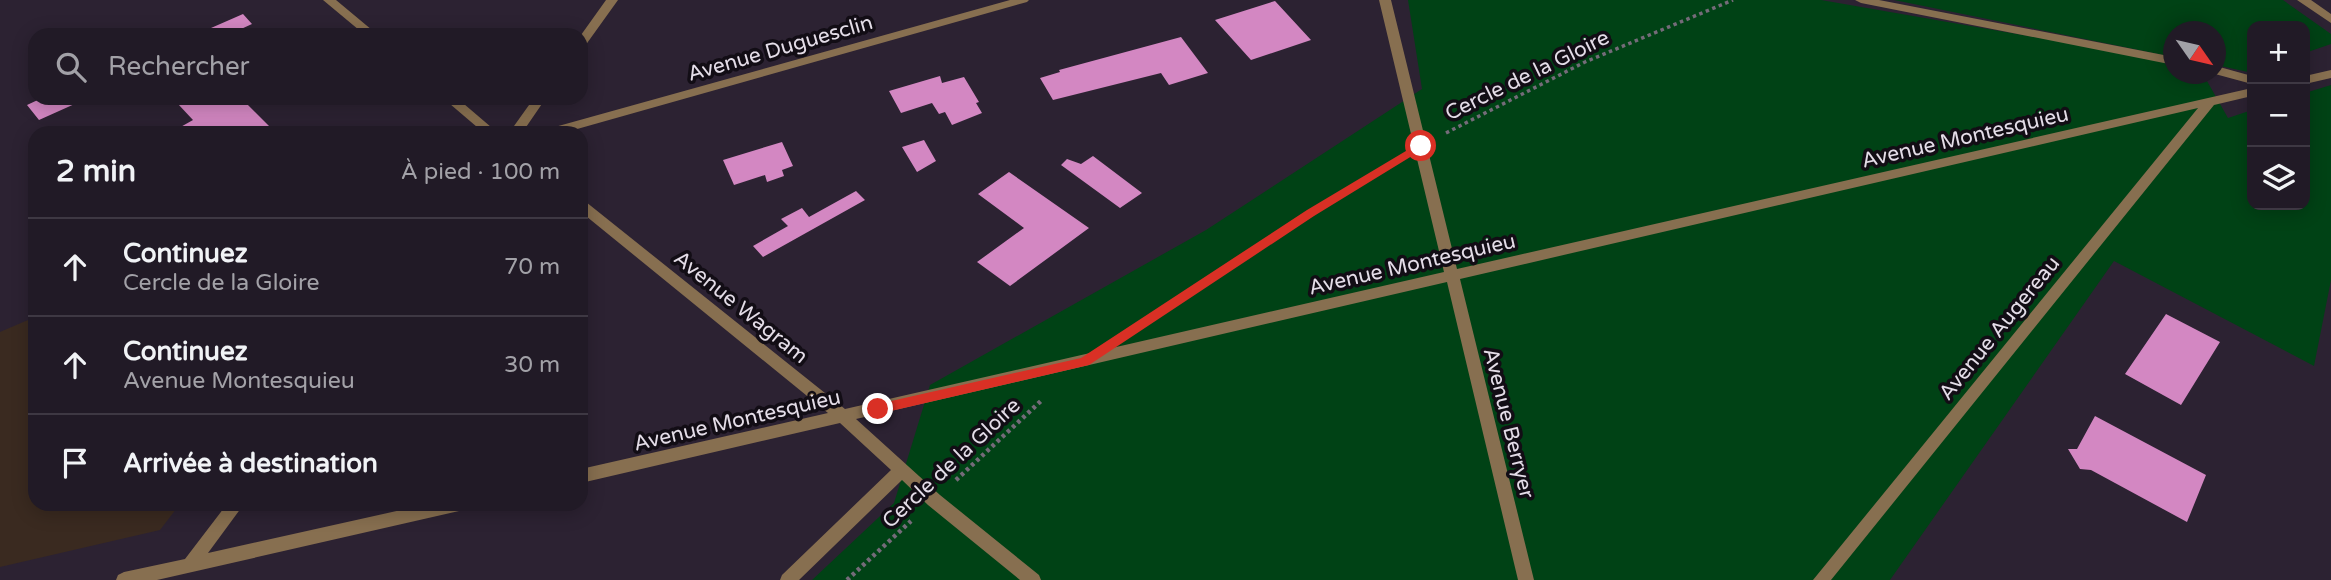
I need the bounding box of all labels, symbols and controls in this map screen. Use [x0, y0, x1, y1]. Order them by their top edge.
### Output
street label: Avenue Duguesclin [685, 10, 876, 87]
north arrow [2163, 21, 2226, 84]
map controls [2247, 21, 2310, 210]
button: + [2247, 21, 2310, 84]
street label: Cercle de la Gloire [1441, 25, 1613, 126]
search box [28, 28, 588, 105]
icon: search [52, 48, 90, 86]
text: Rechercher [108, 51, 250, 82]
button: − [2247, 84, 2310, 147]
street label: Avenue Montesquieu [1859, 101, 2071, 173]
route start [1405, 130, 1436, 161]
button: layers [2247, 147, 2310, 210]
text: 2 min [56, 153, 136, 190]
text: À pied · 100 m [401, 158, 560, 186]
street label: Avenue Montesquieu [1306, 228, 1518, 300]
text: Continuez [123, 238, 248, 269]
street label: Avenue Wagram [669, 246, 813, 369]
icon: ahead [56, 248, 94, 286]
street label: Avenue Augereau [1934, 251, 2065, 405]
text: 70 m [504, 253, 560, 281]
text: Cercle de la Gloire [123, 269, 320, 297]
text: Continuez [123, 336, 248, 367]
street label: Avenue Berryer [1478, 345, 1539, 501]
icon: ahead [56, 346, 94, 384]
text: 30 m [504, 351, 560, 379]
text: Avenue Montesquieu [123, 367, 355, 395]
street label: Avenue Montesquieu [631, 384, 843, 456]
route end [862, 393, 893, 424]
street label: Cercle de la Gloire [877, 393, 1026, 534]
icon: arrive [56, 444, 94, 482]
text: Arrivée à destination [123, 448, 378, 479]

